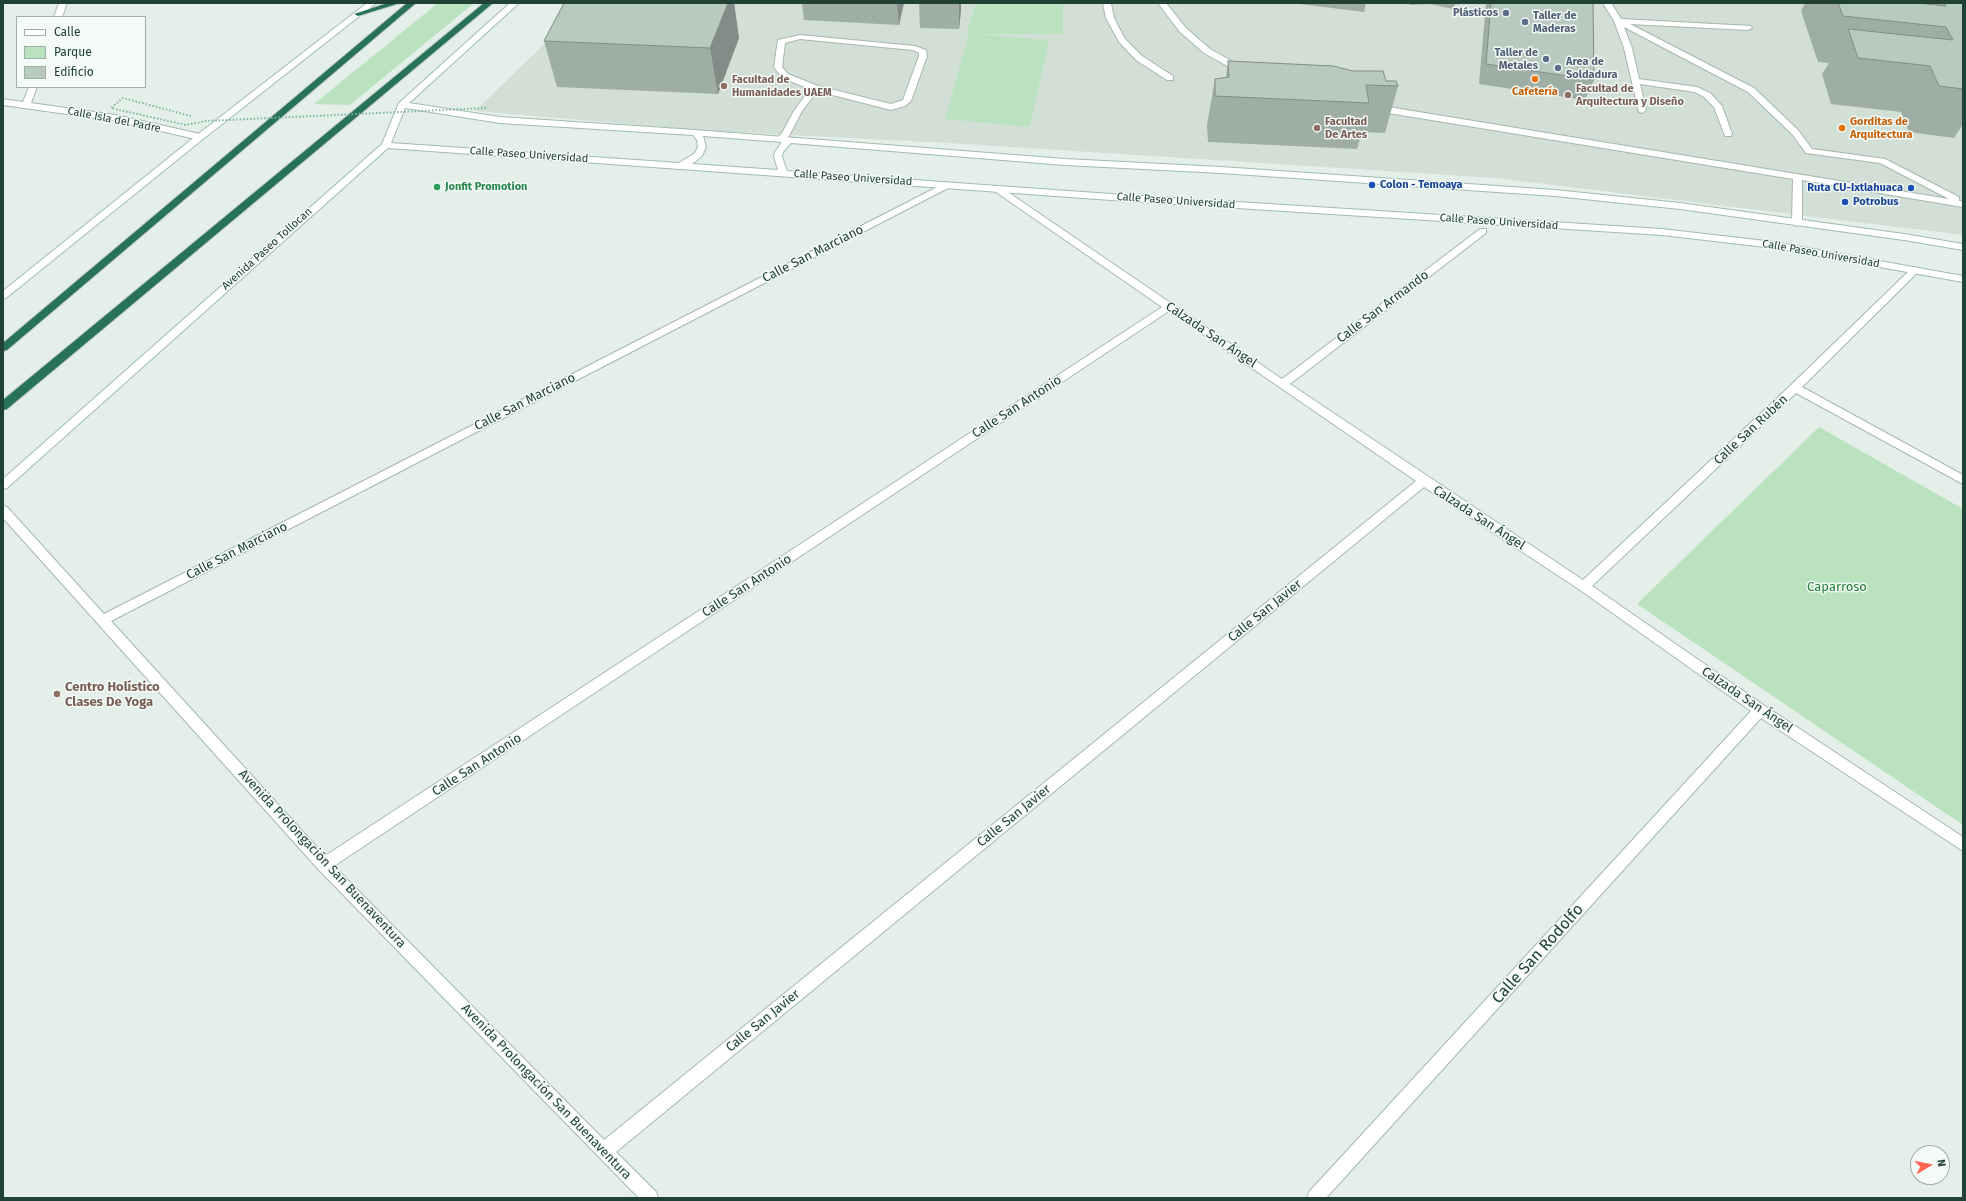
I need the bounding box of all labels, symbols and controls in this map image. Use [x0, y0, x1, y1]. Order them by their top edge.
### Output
place label: Plásticos [1453, 6, 1498, 20]
marker: Plásticos [1501, 8, 1511, 18]
place label: Taller de Maderas [1533, 9, 1577, 35]
legend [16, 16, 146, 88]
marker: Taller de Maderas [1520, 17, 1530, 27]
text: Calle [54, 25, 81, 39]
text: Parque [54, 45, 92, 59]
place label: Taller de Metales [1494, 46, 1538, 72]
marker: Taller de Metales [1541, 54, 1551, 64]
place label: Area de Soldadura [1566, 55, 1618, 81]
marker: Area de Soldadura [1553, 63, 1563, 73]
text: Edificio [54, 65, 94, 79]
place label: Facultad de Humanidades UAEM [732, 73, 832, 99]
marker: Cafetería [1530, 74, 1540, 84]
marker: Facultad de Humanidades UAEM [719, 81, 729, 91]
place label: Facultad de Arquitectura y Diseño [1576, 82, 1684, 108]
place label: Cafetería [1512, 85, 1558, 99]
marker: Facultad de Arquitectura y Diseño [1563, 90, 1573, 100]
street label: Calle Isla del Padre [66, 104, 162, 136]
place label: Facultad De Artes [1325, 115, 1367, 141]
place label: Gorditas de Arquitectura [1850, 115, 1913, 141]
marker: Facultad De Artes [1312, 123, 1322, 133]
marker: Gorditas de Arquitectura [1837, 123, 1847, 133]
street label: Calle Paseo Universidad [469, 144, 589, 166]
street label: Calle Paseo Universidad [793, 167, 913, 189]
place label: Colon - Temoaya [1380, 178, 1463, 192]
place label: Jonfit Promotion [445, 180, 527, 194]
marker: Colon - Temoaya [1367, 180, 1377, 190]
place label: Ruta CU-Ixtlahuaca [1807, 181, 1903, 195]
marker: Jonfit Promotion [432, 182, 442, 192]
marker: Ruta CU-Ixtlahuaca [1906, 183, 1916, 193]
street label: Calle Paseo Universidad [1116, 190, 1236, 212]
place label: Potrobus [1853, 195, 1899, 209]
marker: Potrobus [1840, 197, 1850, 207]
street label: Avenida Paseo Tollocan [219, 205, 315, 293]
street label: Calle Paseo Universidad [1439, 211, 1559, 233]
street label: Calle San Marciano [760, 222, 866, 286]
street label: Calle Paseo Universidad [1761, 237, 1881, 271]
street label: Calle San Armando [1334, 267, 1432, 347]
street label: Calzada San Ángel [1162, 299, 1260, 371]
street label: Calle San Marciano [472, 370, 578, 434]
street label: Calle San Antonio [969, 372, 1065, 442]
street label: Calle San Rubén [1711, 392, 1791, 468]
street label: Calzada San Ángel [1430, 482, 1528, 554]
street label: Calle San Marciano [184, 519, 290, 583]
street label: Calle San Antonio [699, 551, 795, 621]
street label: Calle San Javier [1225, 576, 1305, 646]
park label: Caparroso [1807, 579, 1867, 595]
street label: Calzada San Ángel [1698, 664, 1796, 736]
place label: Centro Holístico Clases De Yoga [65, 679, 160, 710]
marker: Centro Holístico Clases De Yoga [52, 689, 62, 699]
street label: Calle San Antonio [429, 730, 525, 800]
street label: Avenida Prolongación San Buenaventura [235, 767, 409, 951]
street label: Calle San Javier [974, 781, 1054, 851]
street label: Calle San Rodolfo [1488, 900, 1588, 1008]
street label: Calle San Javier [723, 986, 803, 1056]
street label: Avenida Prolongación San Buenaventura [458, 1001, 634, 1183]
north arrow [1910, 1145, 1950, 1185]
text: N [1934, 1158, 1948, 1168]

